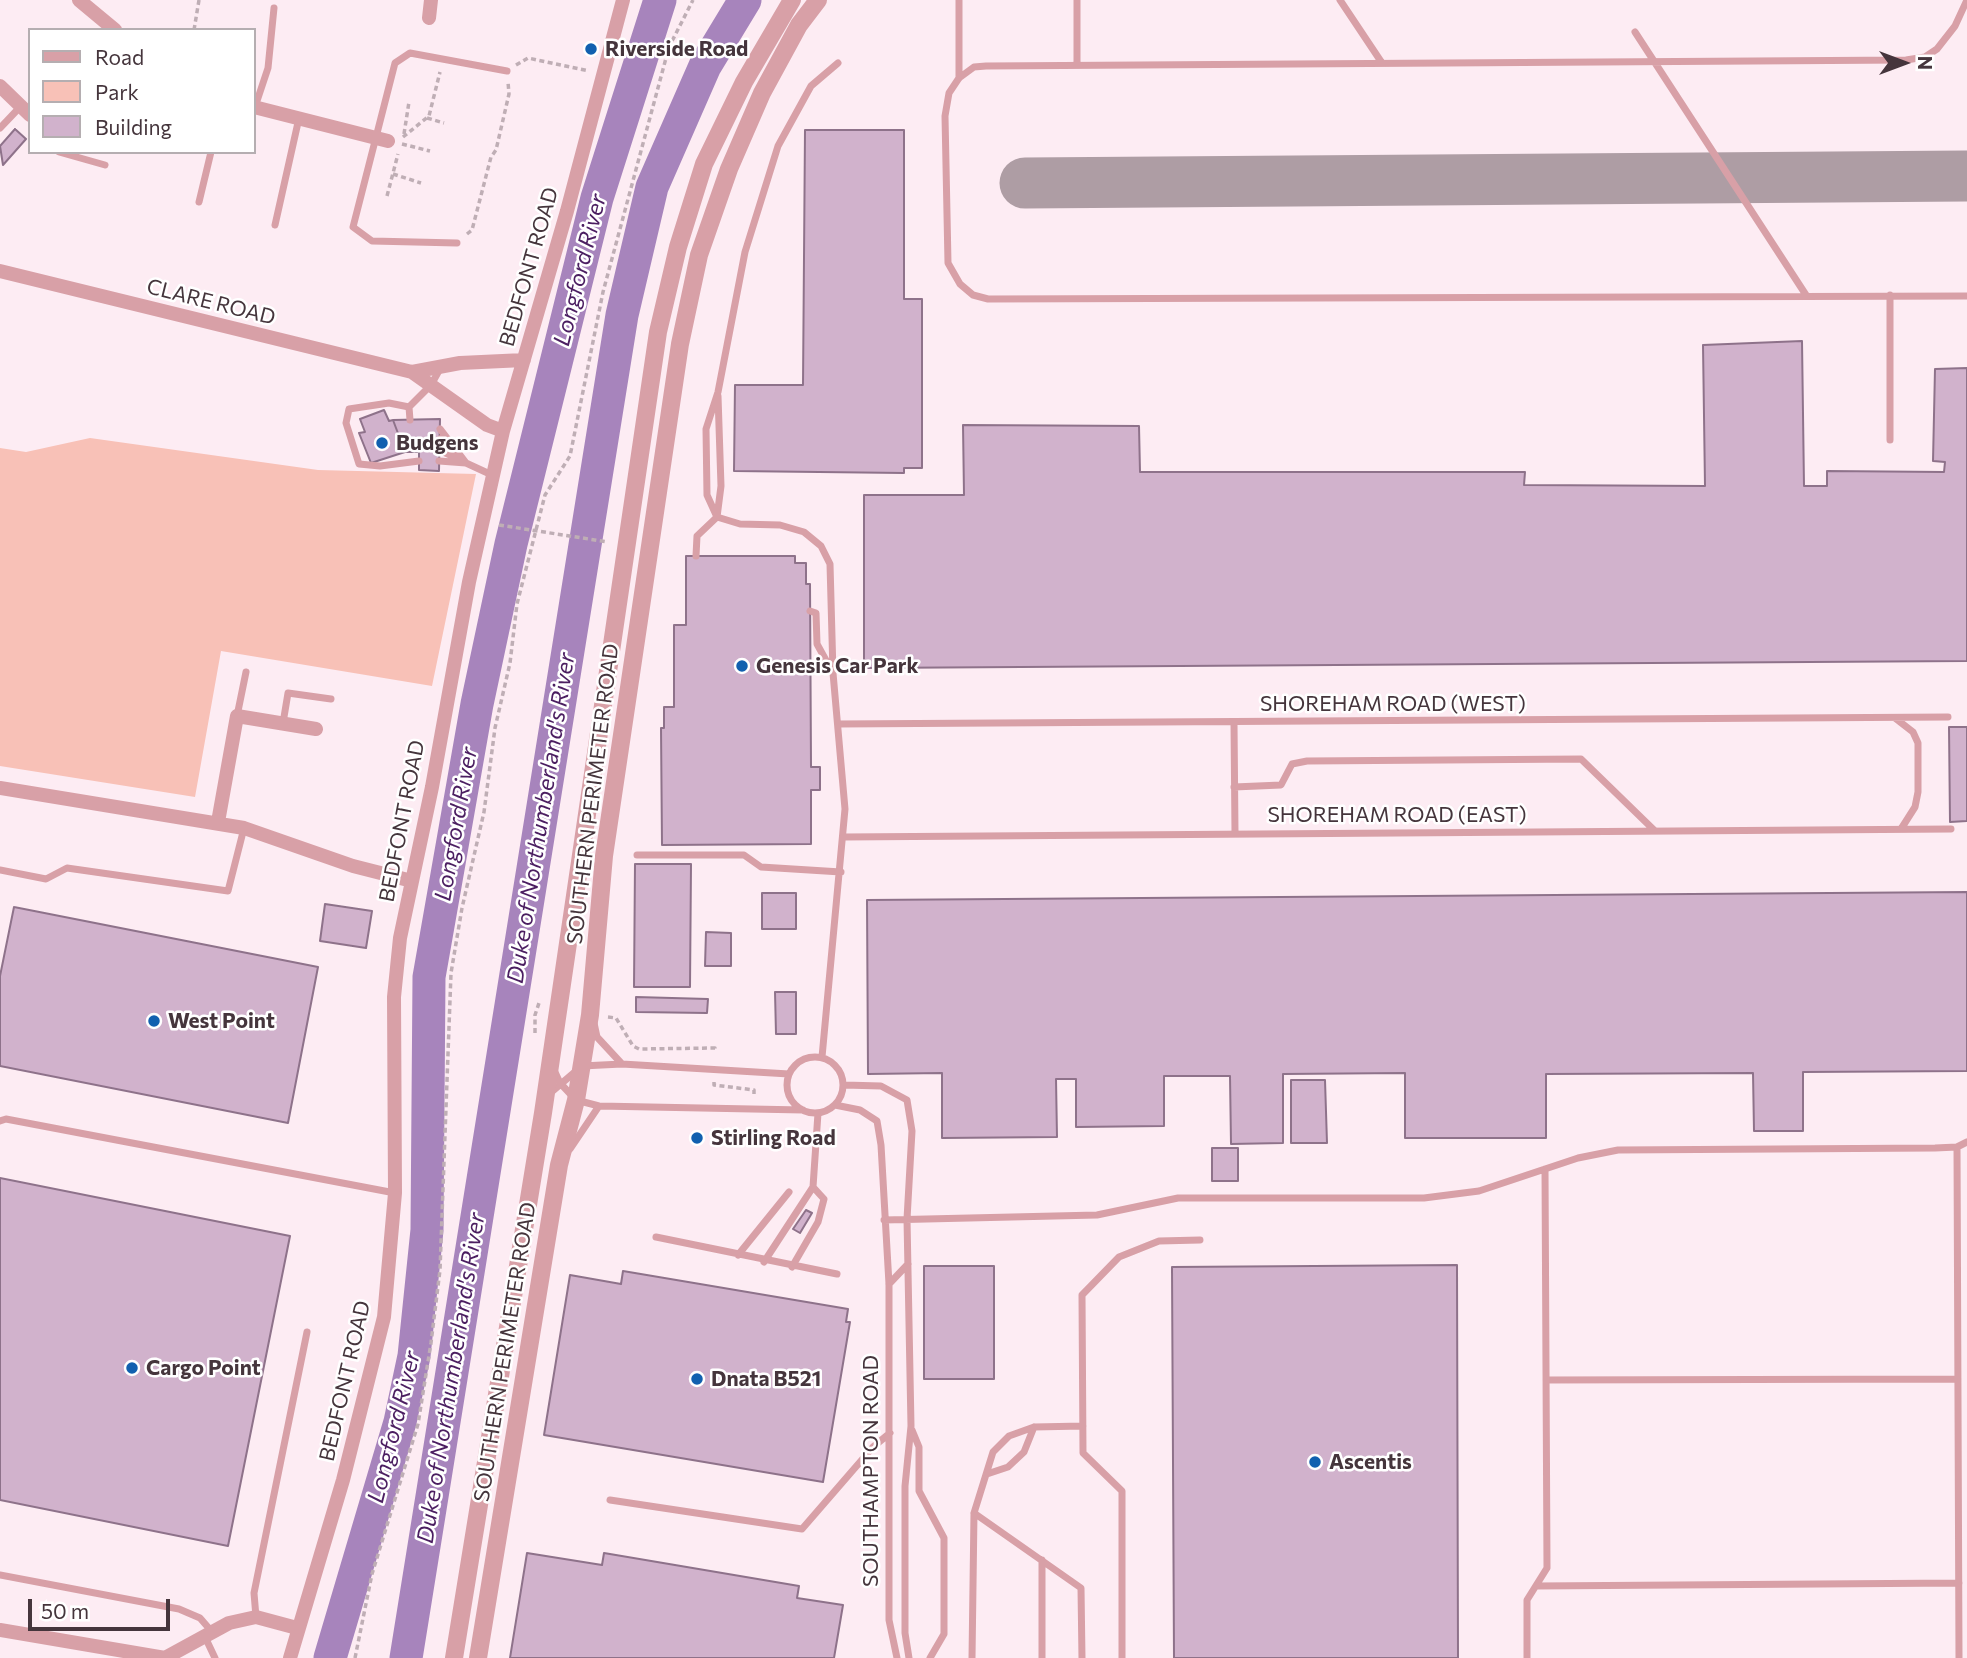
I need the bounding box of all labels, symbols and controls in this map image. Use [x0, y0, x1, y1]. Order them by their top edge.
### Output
legend [28, 28, 256, 154]
north arrow [1869, 28, 1939, 98]
place label: Riverside Road [605, 36, 748, 62]
marker: Riverside Road [583, 41, 599, 57]
text: Road [95, 44, 144, 69]
text: N [1914, 56, 1937, 70]
text: Park [95, 79, 139, 104]
text: Building [95, 114, 172, 139]
street label: BEDFONT ROAD [494, 185, 564, 349]
water label: Longford River [548, 191, 612, 349]
street label: CLARE ROAD [144, 274, 278, 330]
place label: Budgens [396, 430, 478, 456]
marker: Budgens [374, 435, 390, 451]
street label: SOUTHERN PERIMETER ROAD [562, 642, 624, 946]
water label: Duke of Northumberland's River [501, 651, 581, 985]
place label: Genesis Car Park [756, 653, 919, 679]
marker: Genesis Car Park [734, 658, 750, 674]
street label: SHOREHAM ROAD (WEST) [1260, 691, 1526, 717]
street label: BEDFONT ROAD [374, 738, 430, 904]
water label: Longford River [429, 745, 483, 903]
street label: SHOREHAM ROAD (EAST) [1268, 802, 1526, 828]
place label: West Point [168, 1008, 275, 1034]
marker: West Point [146, 1013, 162, 1029]
place label: Stirling Road [711, 1125, 836, 1151]
marker: Stirling Road [689, 1130, 705, 1146]
street label: SOUTHERN PERIMETER ROAD [469, 1200, 541, 1504]
water label: Duke of Northumberland's River [411, 1211, 491, 1545]
street label: BEDFONT ROAD [314, 1298, 376, 1464]
water label: Longford River [362, 1348, 426, 1506]
place label: Cargo Point [146, 1355, 261, 1381]
street label: SOUTHAMPTON ROAD [858, 1355, 884, 1587]
marker: Cargo Point [124, 1360, 140, 1376]
place label: Dnata B521 [711, 1366, 821, 1392]
marker: Dnata B521 [689, 1371, 705, 1387]
place label: Ascentis [1329, 1449, 1412, 1475]
marker: Ascentis [1307, 1454, 1323, 1470]
scale bar [32, 1584, 173, 1628]
text: 50 m [41, 1598, 89, 1623]

